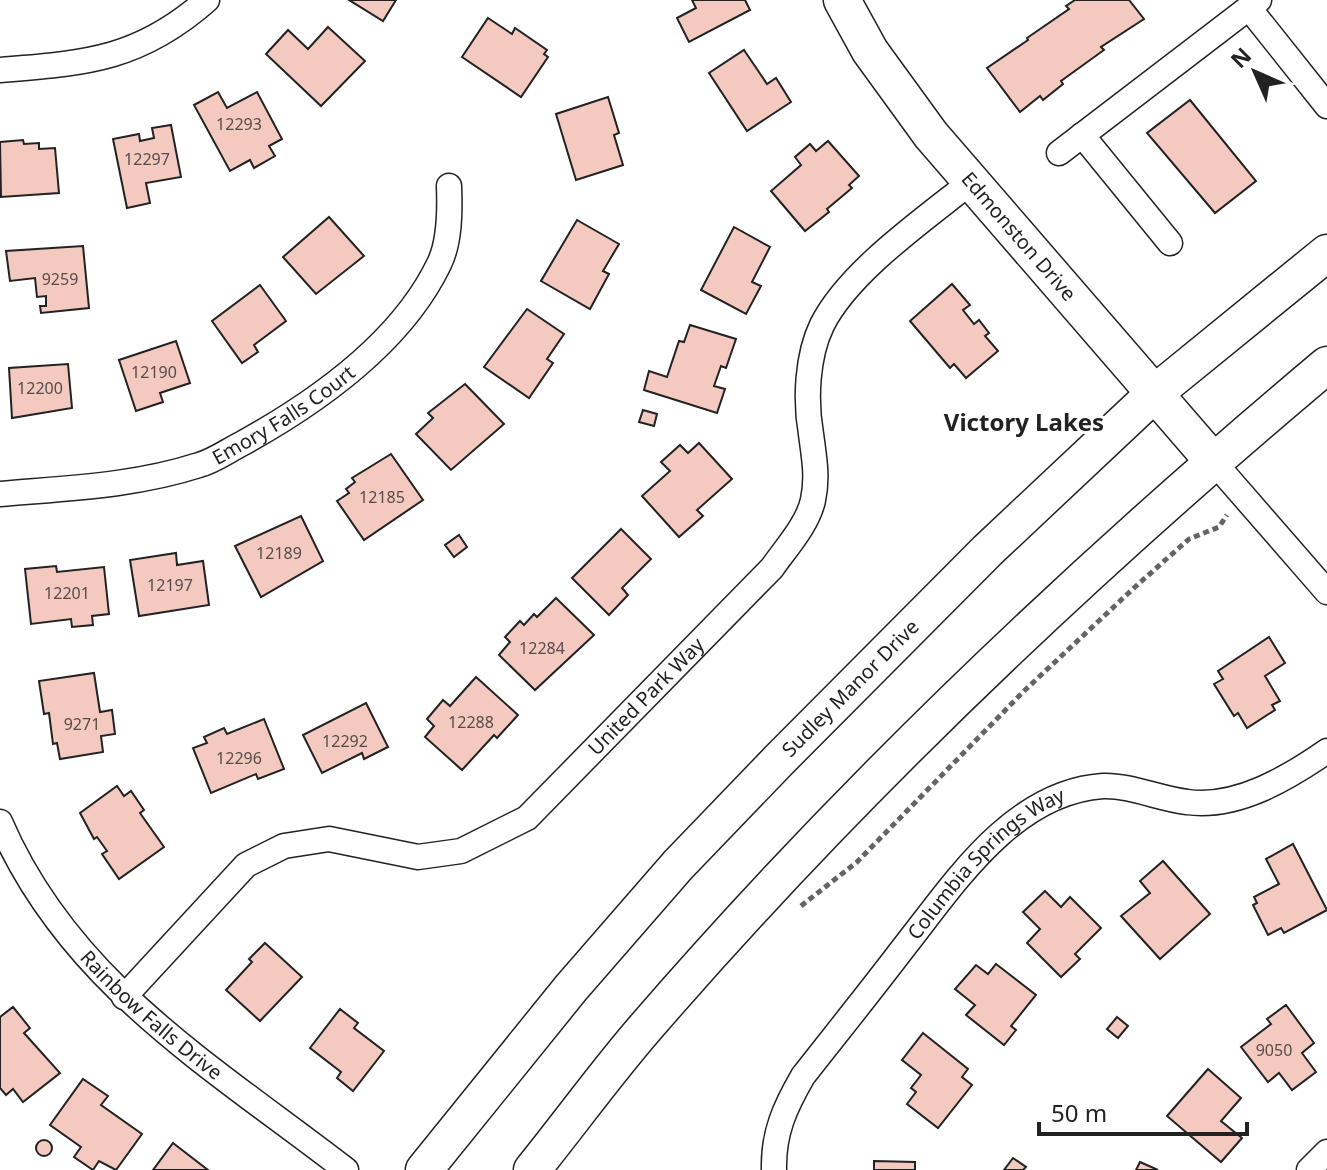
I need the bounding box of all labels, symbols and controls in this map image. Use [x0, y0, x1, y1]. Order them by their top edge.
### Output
north arrow [1215, 32, 1295, 112]
text: N [1223, 40, 1257, 74]
house number: 12293 [216, 113, 262, 135]
house number: 12297 [124, 148, 170, 170]
street label: Edmonston Drive [956, 166, 1082, 306]
house number: 9259 [42, 268, 78, 290]
street label: Emory Falls Court [207, 359, 360, 471]
house number: 12190 [131, 361, 177, 383]
house number: 12200 [17, 377, 63, 399]
district label: Victory Lakes [944, 405, 1104, 438]
house number: 12185 [359, 486, 405, 508]
house number: 12189 [256, 542, 302, 564]
house number: 12197 [147, 574, 193, 596]
house number: 12201 [44, 582, 90, 604]
street label: Sudley Manor Drive [776, 613, 925, 763]
street label: United Park Way [582, 631, 710, 761]
house number: 12284 [519, 637, 565, 659]
house number: 12288 [448, 711, 494, 733]
house number: 9271 [64, 713, 100, 735]
house number: 12292 [322, 730, 368, 752]
house number: 12296 [216, 747, 262, 769]
street label: Columbia Springs Way [901, 781, 1069, 945]
street label: Rainbow Falls Drive [75, 944, 228, 1086]
house number: 9050 [1256, 1039, 1292, 1061]
scale bar [1039, 1086, 1247, 1136]
text: 50 m [1051, 1096, 1107, 1129]

